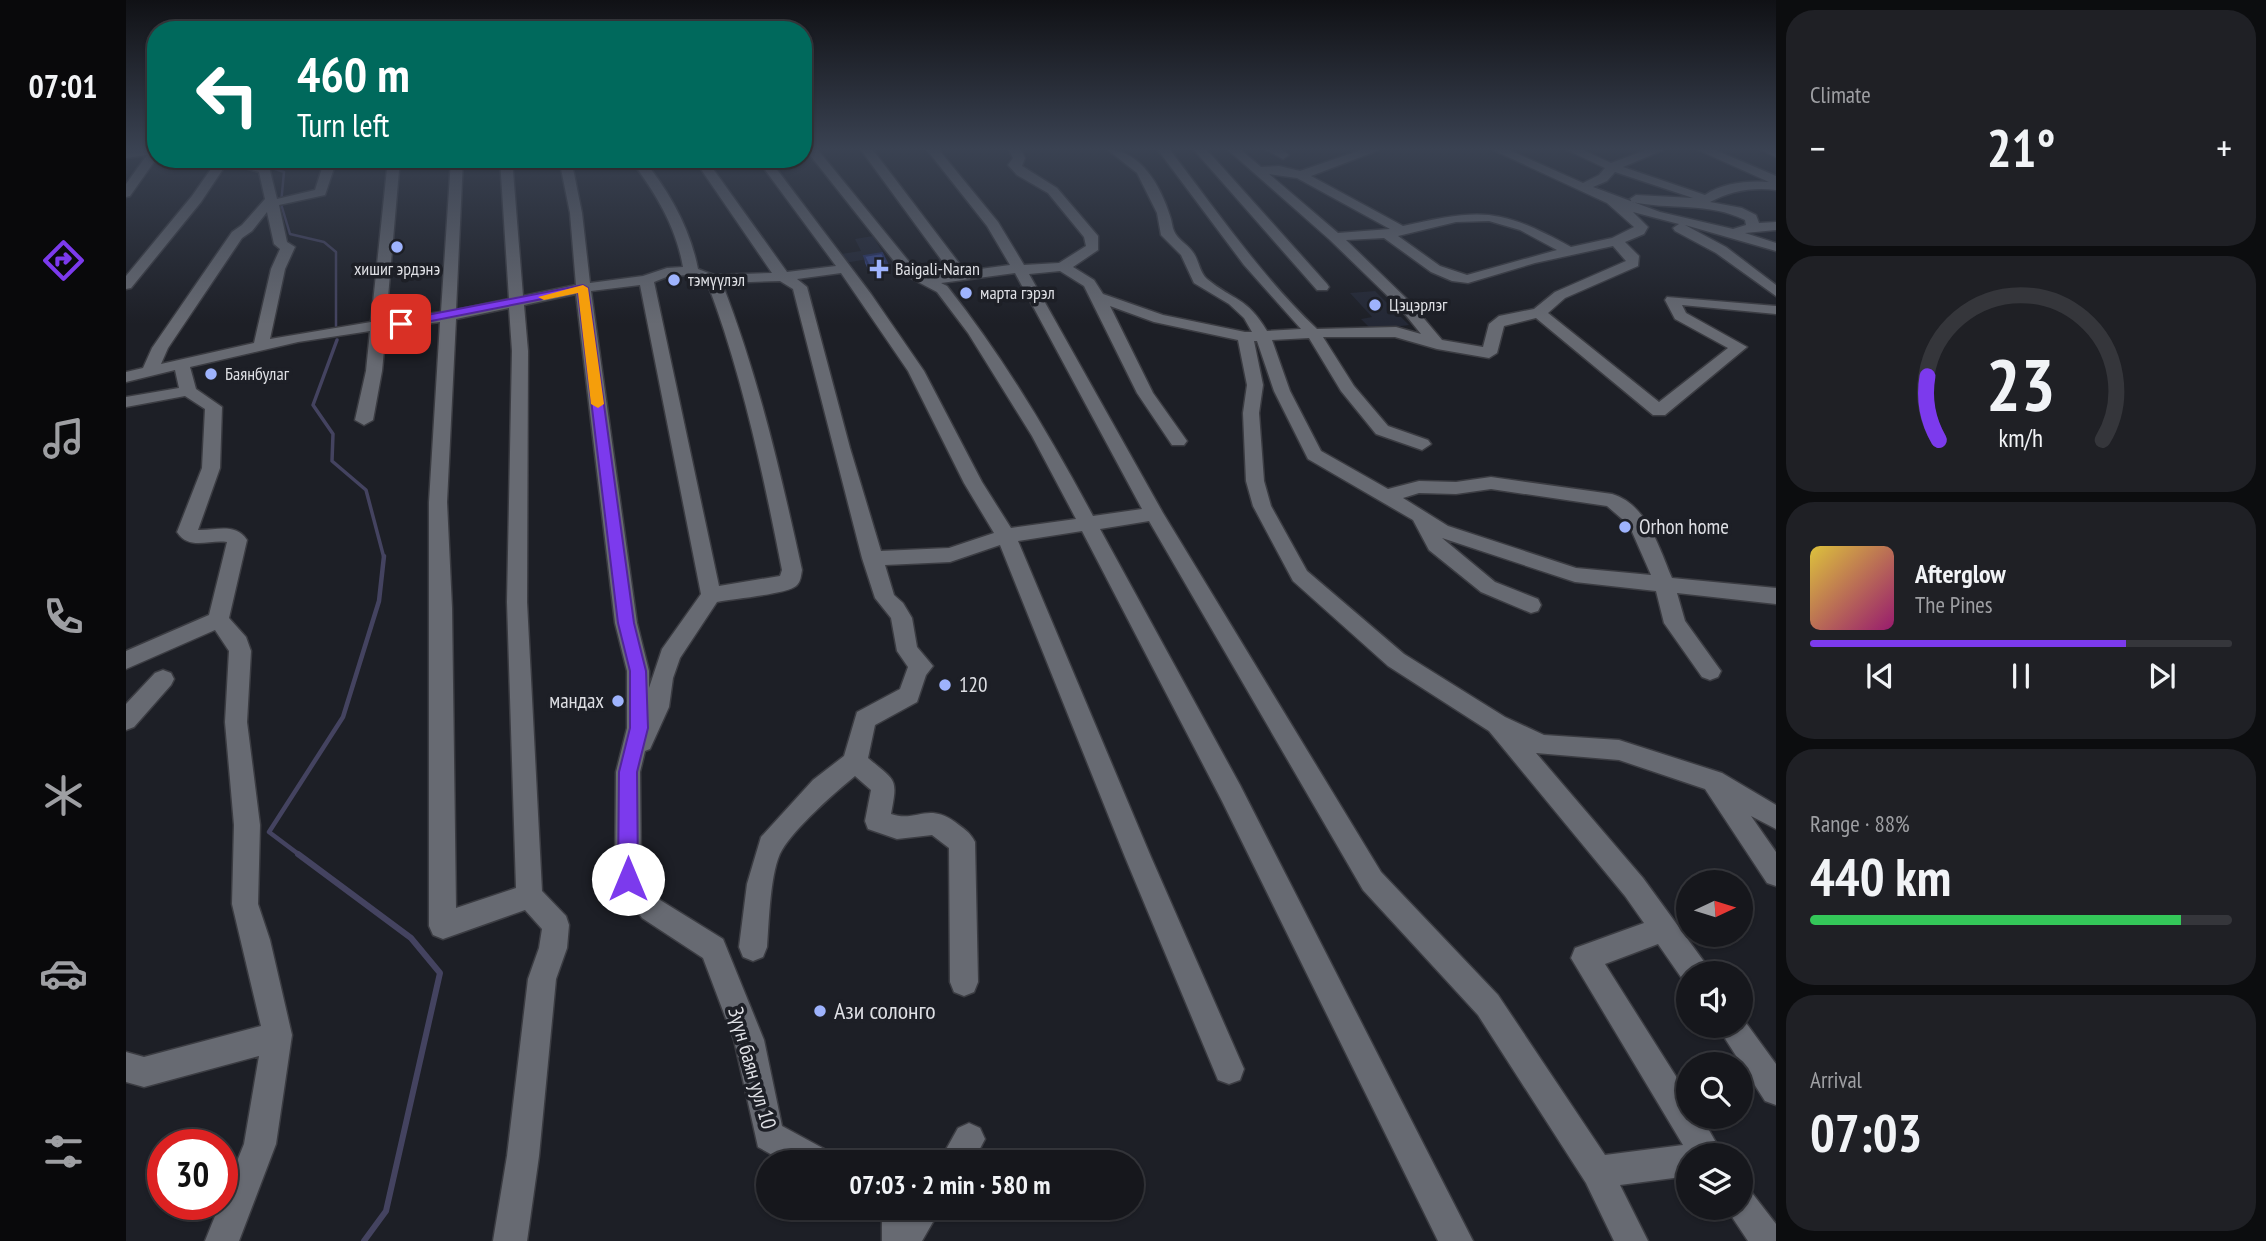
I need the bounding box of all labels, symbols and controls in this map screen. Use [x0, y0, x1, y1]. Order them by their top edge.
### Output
text: 460 m [297, 42, 410, 106]
icon: left [182, 49, 273, 140]
text: 07:01 [28, 65, 98, 107]
text: Climate [1810, 80, 1871, 109]
text: Turn left [297, 104, 389, 146]
text: 21° [1987, 114, 2055, 181]
text: − [1810, 123, 1826, 172]
text: + [2216, 123, 2232, 172]
icon: directions [39, 236, 88, 285]
marker: хишиг эрдэнэ [389, 239, 405, 255]
place label: хишиг эрдэнэ [354, 257, 440, 280]
place label: Baigali-Naran [895, 257, 980, 280]
marker: Baigali-Naran [869, 259, 889, 279]
place label: тэмүүлэл [688, 268, 745, 291]
marker: тэмүүлэл [666, 272, 682, 288]
place label: марта гэрэл [980, 281, 1055, 304]
marker: марта гэрэл [958, 285, 974, 301]
place label: Цэцэрлэг [1389, 293, 1448, 316]
pin [371, 294, 431, 354]
marker: Цэцэрлэг [1367, 297, 1383, 313]
icon: arrive [382, 305, 420, 343]
text: 23 [1986, 337, 2056, 431]
place label: Баянбулаг [225, 362, 290, 385]
marker: Баянбулаг [203, 366, 219, 382]
icon: music [39, 414, 88, 463]
text: km/h [1999, 422, 2043, 454]
place label: Orhon home [1639, 513, 1729, 540]
marker: Orhon home [1617, 519, 1633, 535]
text: Afterglow [1915, 557, 2006, 590]
text: The Pines [1915, 590, 1993, 619]
icon: phone [39, 592, 88, 641]
icon: previous [1861, 657, 1899, 695]
icon: pause [2002, 657, 2040, 695]
icon: next [2143, 657, 2181, 695]
place label: 120 [959, 671, 987, 698]
marker: 120 [937, 677, 953, 693]
place label: мандах [549, 687, 604, 714]
marker: мандах [610, 693, 626, 709]
icon: climate [39, 771, 88, 820]
text: Range · 88% [1810, 809, 1910, 838]
position arrow [591, 842, 665, 916]
text: 440 km [1810, 843, 1951, 910]
north arrow [1676, 870, 1754, 947]
map controls [1676, 870, 1753, 1220]
icon: car [39, 949, 88, 998]
button: sound [1676, 961, 1753, 1038]
place label: Ази солонго [834, 995, 936, 1026]
marker: Ази солонго [812, 1003, 828, 1019]
street label: Зүүн баян уул 10 [722, 1004, 783, 1132]
button: search [1676, 1052, 1753, 1129]
text: Arrival [1810, 1065, 1862, 1094]
text: 07:03 [1810, 1099, 1922, 1166]
icon: filters [39, 1127, 88, 1176]
speed limit sign: 30 [147, 1129, 238, 1220]
button: layers [1676, 1143, 1753, 1220]
text: 07:03 · 2 min · 580 m [850, 1168, 1050, 1201]

